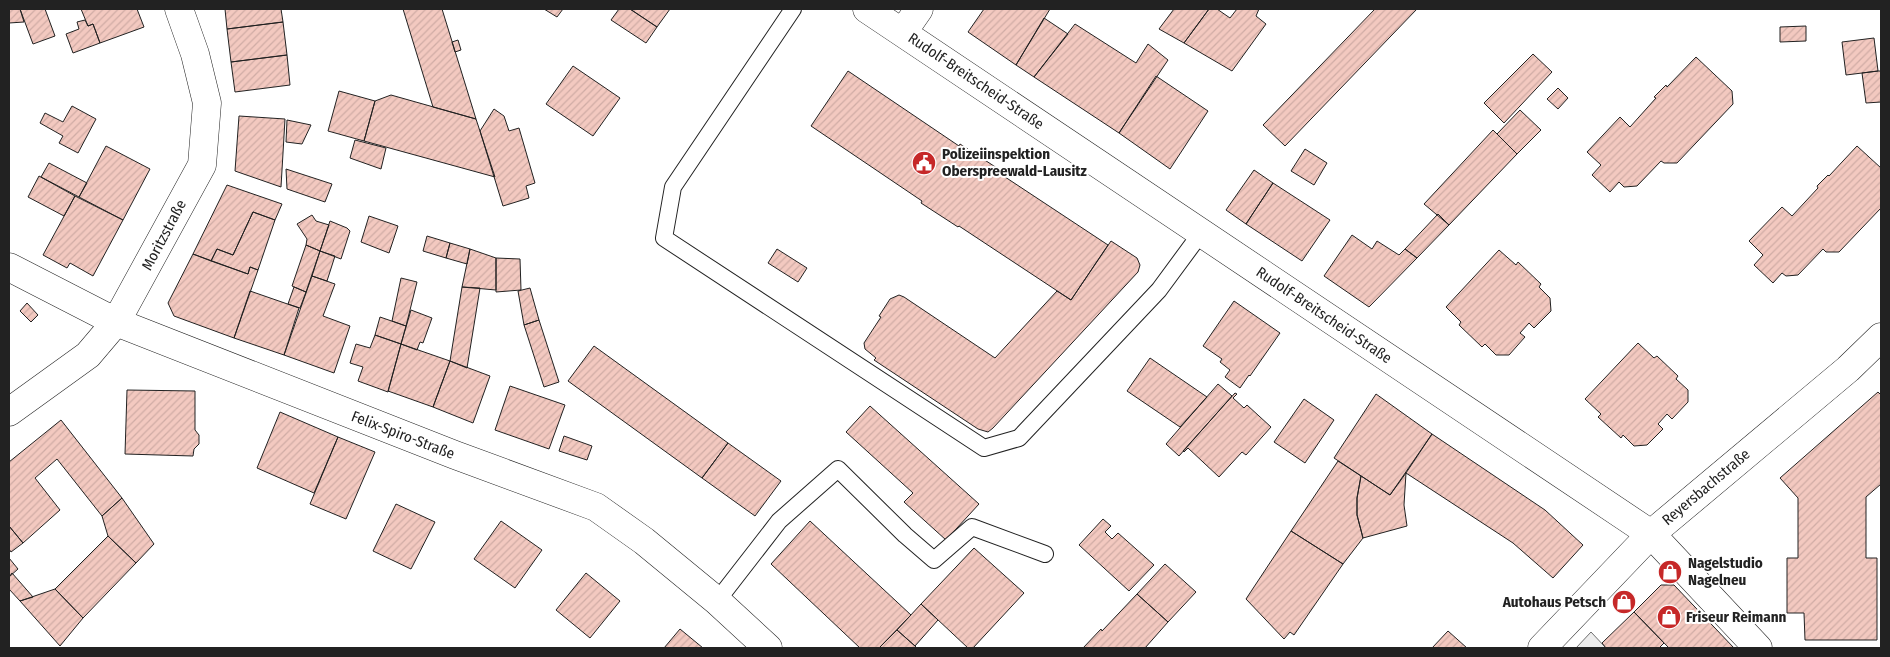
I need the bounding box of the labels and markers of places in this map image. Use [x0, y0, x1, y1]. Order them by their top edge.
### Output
place label: Polizeiinspektion Oberspreewald-Lausitz [942, 145, 1088, 180]
public building icon: Polizeiinspektion Oberspreewald-Lausitz [911, 150, 937, 176]
place label: Nagelstudio Nagelneu [1688, 554, 1763, 589]
shop icon: Nagelstudio Nagelneu [1657, 559, 1683, 585]
shop icon: Autohaus Petsch [1611, 589, 1637, 615]
place label: Autohaus Petsch [1502, 593, 1606, 611]
shop icon: Friseur Reimann [1656, 604, 1682, 630]
place label: Friseur Reimann [1686, 608, 1786, 626]

